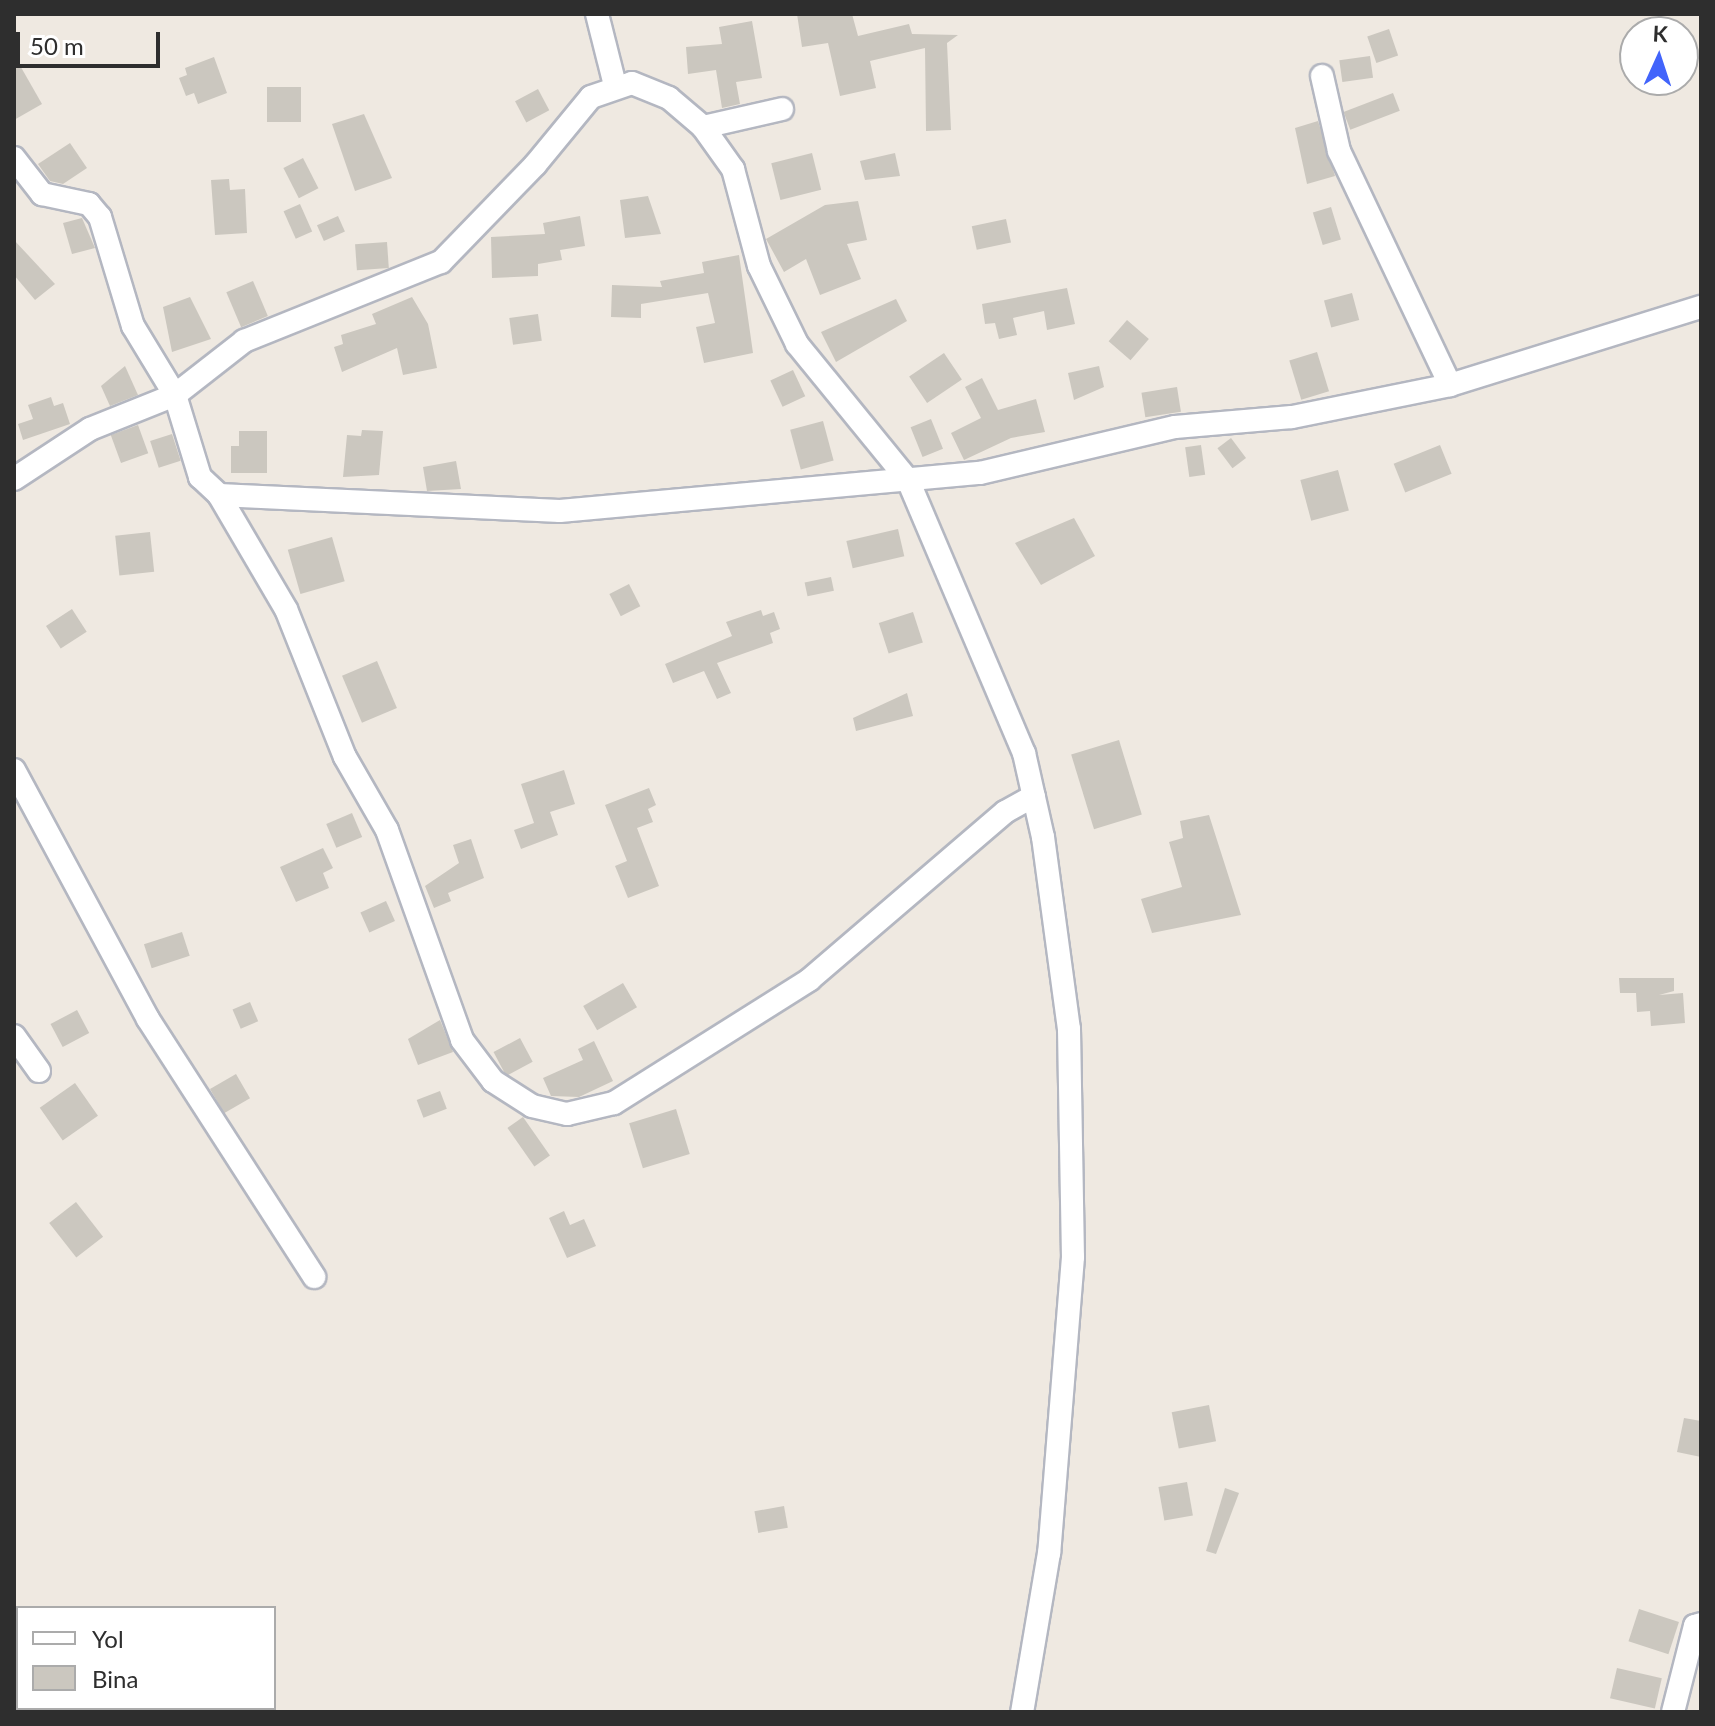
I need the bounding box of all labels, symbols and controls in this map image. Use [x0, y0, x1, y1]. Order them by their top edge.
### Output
scale bar [20, 16, 164, 66]
north arrow [1619, 16, 1699, 96]
text: K [1652, 20, 1668, 47]
text: 50 m [30, 31, 84, 60]
legend [16, 1606, 276, 1710]
text: Yol [92, 1624, 124, 1653]
text: Bina [92, 1664, 138, 1693]

